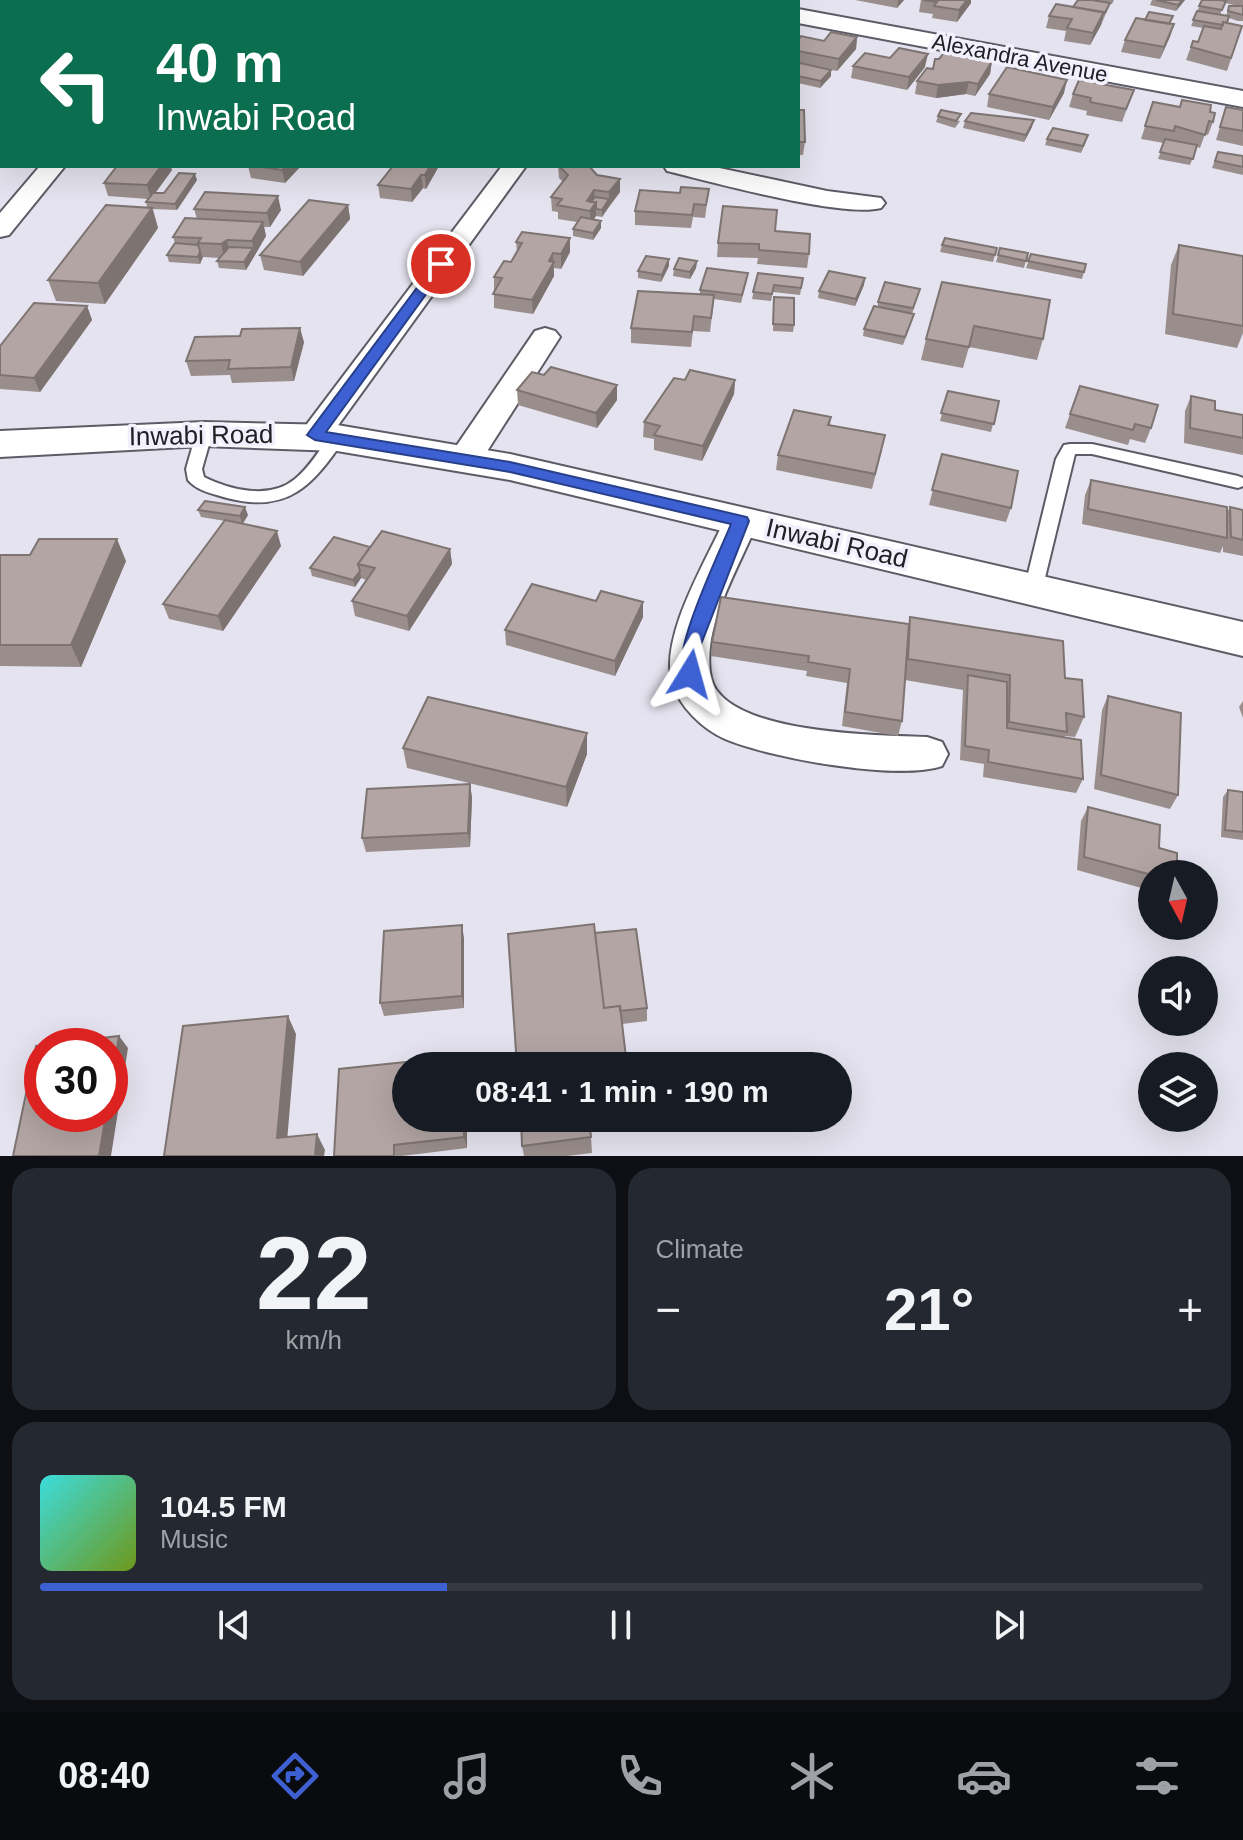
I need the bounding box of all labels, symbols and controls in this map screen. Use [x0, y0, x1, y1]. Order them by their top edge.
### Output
street label: Alexandra Avenue [930, 29, 1110, 87]
text: 40 m [156, 31, 284, 94]
icon: left [24, 32, 128, 136]
text: Inwabi Road [156, 97, 356, 138]
pin [407, 230, 475, 298]
icon: arrive [419, 242, 463, 286]
street label: Inwabi Road [128, 419, 274, 451]
street label: Inwabi Road [763, 512, 911, 574]
position arrow [648, 632, 732, 716]
north arrow [1138, 860, 1218, 940]
map controls [1138, 860, 1218, 1132]
button: sound [1138, 956, 1218, 1036]
speed limit sign: 30 [24, 1028, 128, 1132]
button: layers [1138, 1052, 1218, 1132]
text: 08:41 · 1 min · 190 m [475, 1075, 769, 1108]
text: 22 [256, 1215, 372, 1331]
text: Climate [656, 1234, 744, 1264]
text: 21° [884, 1276, 975, 1343]
text: − [656, 1285, 681, 1334]
text: + [1177, 1285, 1203, 1334]
text: km/h [286, 1325, 342, 1355]
text: 104.5 FM [160, 1490, 287, 1523]
text: Music [160, 1524, 228, 1554]
icon: previous [212, 1603, 256, 1647]
icon: pause [599, 1603, 643, 1647]
icon: next [987, 1603, 1031, 1647]
icon: directions [267, 1748, 323, 1804]
icon: music [439, 1748, 495, 1804]
icon: phone [612, 1748, 668, 1804]
icon: climate [784, 1748, 840, 1804]
icon: car [956, 1748, 1012, 1804]
icon: filters [1129, 1748, 1185, 1804]
text: 08:40 [58, 1755, 150, 1796]

